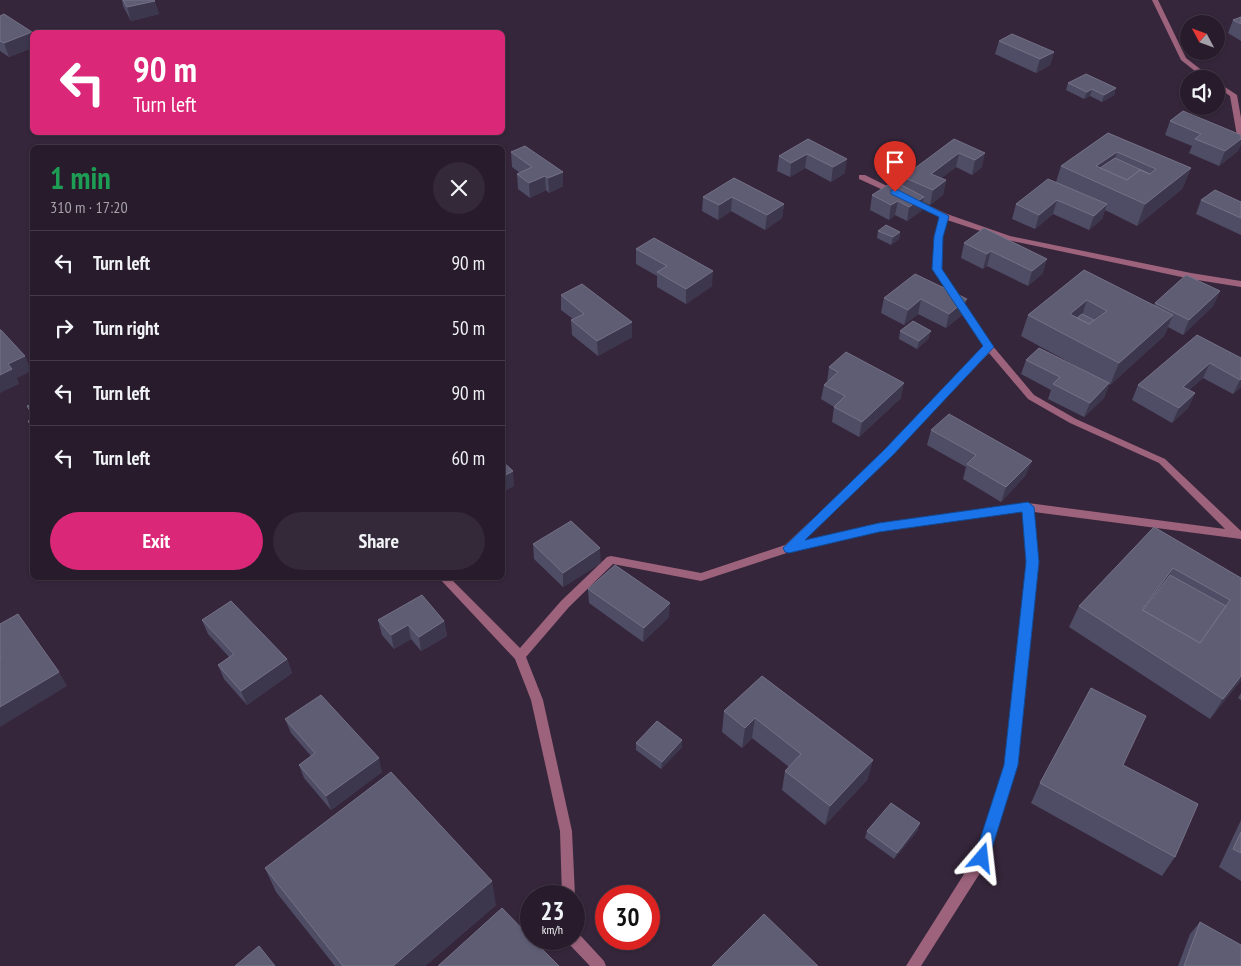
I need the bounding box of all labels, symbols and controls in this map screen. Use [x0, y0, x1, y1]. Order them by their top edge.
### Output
north arrow [1180, 15, 1225, 60]
map controls [1180, 15, 1225, 115]
text: 90 m [133, 46, 197, 92]
icon: left [50, 50, 115, 115]
button: sound [1180, 70, 1225, 115]
text: Turn left [133, 90, 197, 118]
pin [874, 141, 916, 192]
icon: arrive [881, 148, 909, 176]
text: 1 min [50, 158, 111, 197]
button: close [433, 162, 485, 214]
text: 310 m · 17:20 [50, 197, 128, 217]
icon: left [50, 249, 78, 277]
text: Turn left [93, 251, 150, 275]
text: 90 m [452, 251, 485, 275]
icon: right [50, 314, 78, 342]
text: Turn right [93, 316, 159, 340]
text: 50 m [452, 316, 485, 340]
icon: left [50, 379, 78, 407]
text: Turn left [93, 381, 150, 405]
text: 90 m [452, 381, 485, 405]
icon: left [50, 444, 78, 472]
text: Turn left [93, 446, 150, 470]
text: 60 m [452, 446, 485, 470]
button: Exit [50, 512, 263, 570]
button: Share [273, 512, 485, 570]
position arrow [955, 831, 1007, 883]
speed limit sign: 30 [595, 885, 660, 950]
text: 23 [541, 895, 564, 927]
text: km/h [542, 922, 563, 937]

